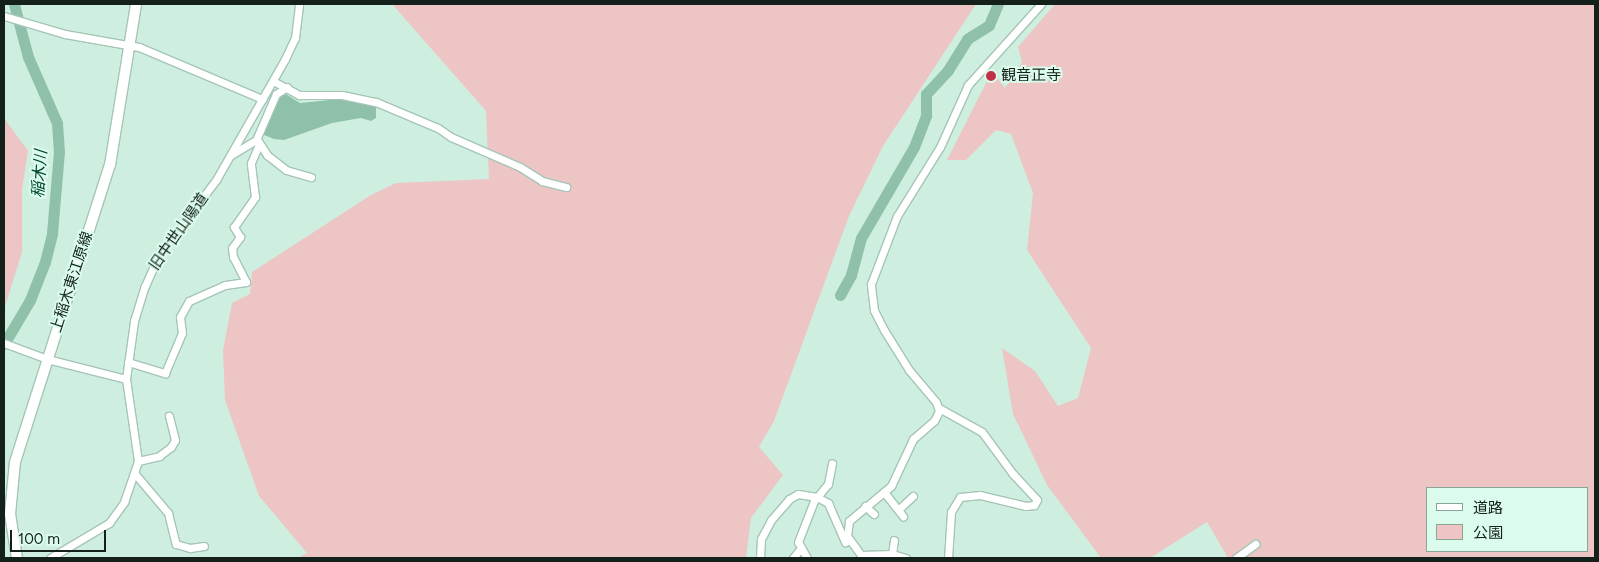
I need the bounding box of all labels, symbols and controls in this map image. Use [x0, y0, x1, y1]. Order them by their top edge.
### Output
place label: 観音正寺 [1001, 67, 1061, 85]
marker: 観音正寺 [985, 70, 997, 82]
water label: 稲木川 [29, 149, 51, 199]
street label: 旧中世山陽道 [146, 190, 212, 274]
street label: 上稲木東江原線 [47, 229, 97, 335]
legend [1426, 487, 1589, 552]
text: 道路 [1473, 499, 1503, 517]
scale bar [12, 520, 109, 552]
text: 公園 [1473, 524, 1503, 542]
text: 100 m [18, 530, 60, 548]

